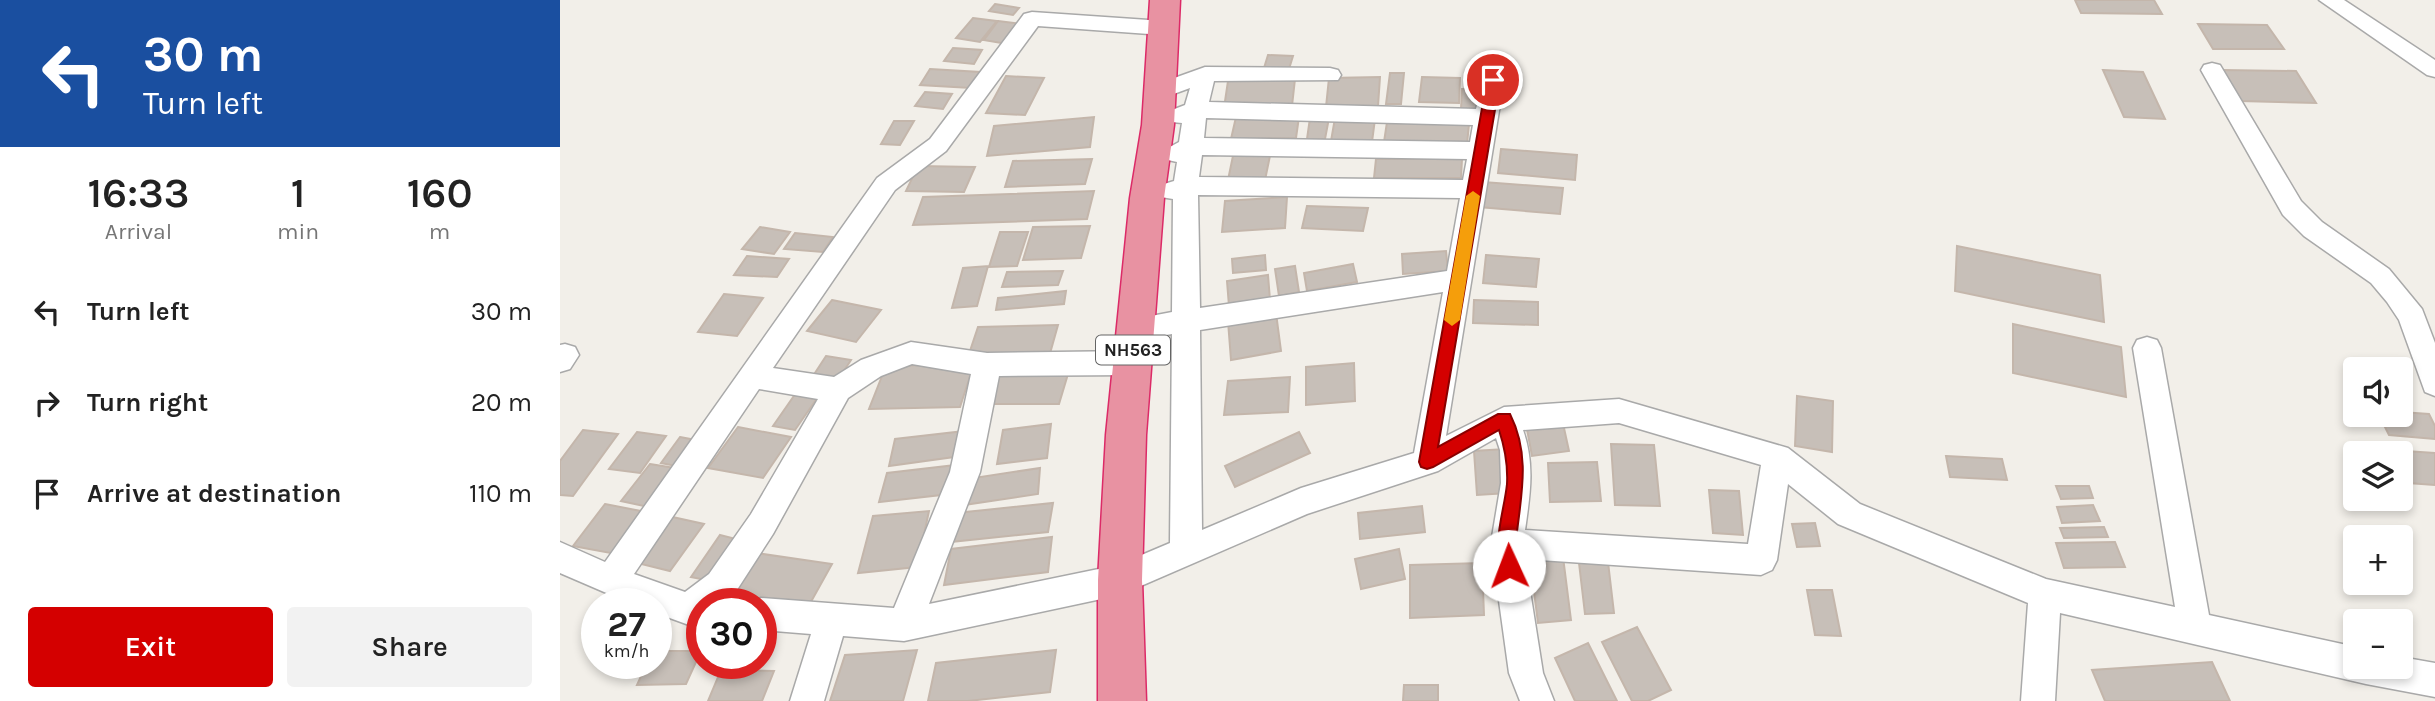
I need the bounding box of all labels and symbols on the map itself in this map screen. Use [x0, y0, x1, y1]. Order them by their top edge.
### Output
pin [1463, 50, 1523, 110]
road number: NH563 [1096, 336, 1170, 364]
position arrow [1472, 529, 1546, 603]
speed limit sign: 30 [686, 588, 777, 679]

